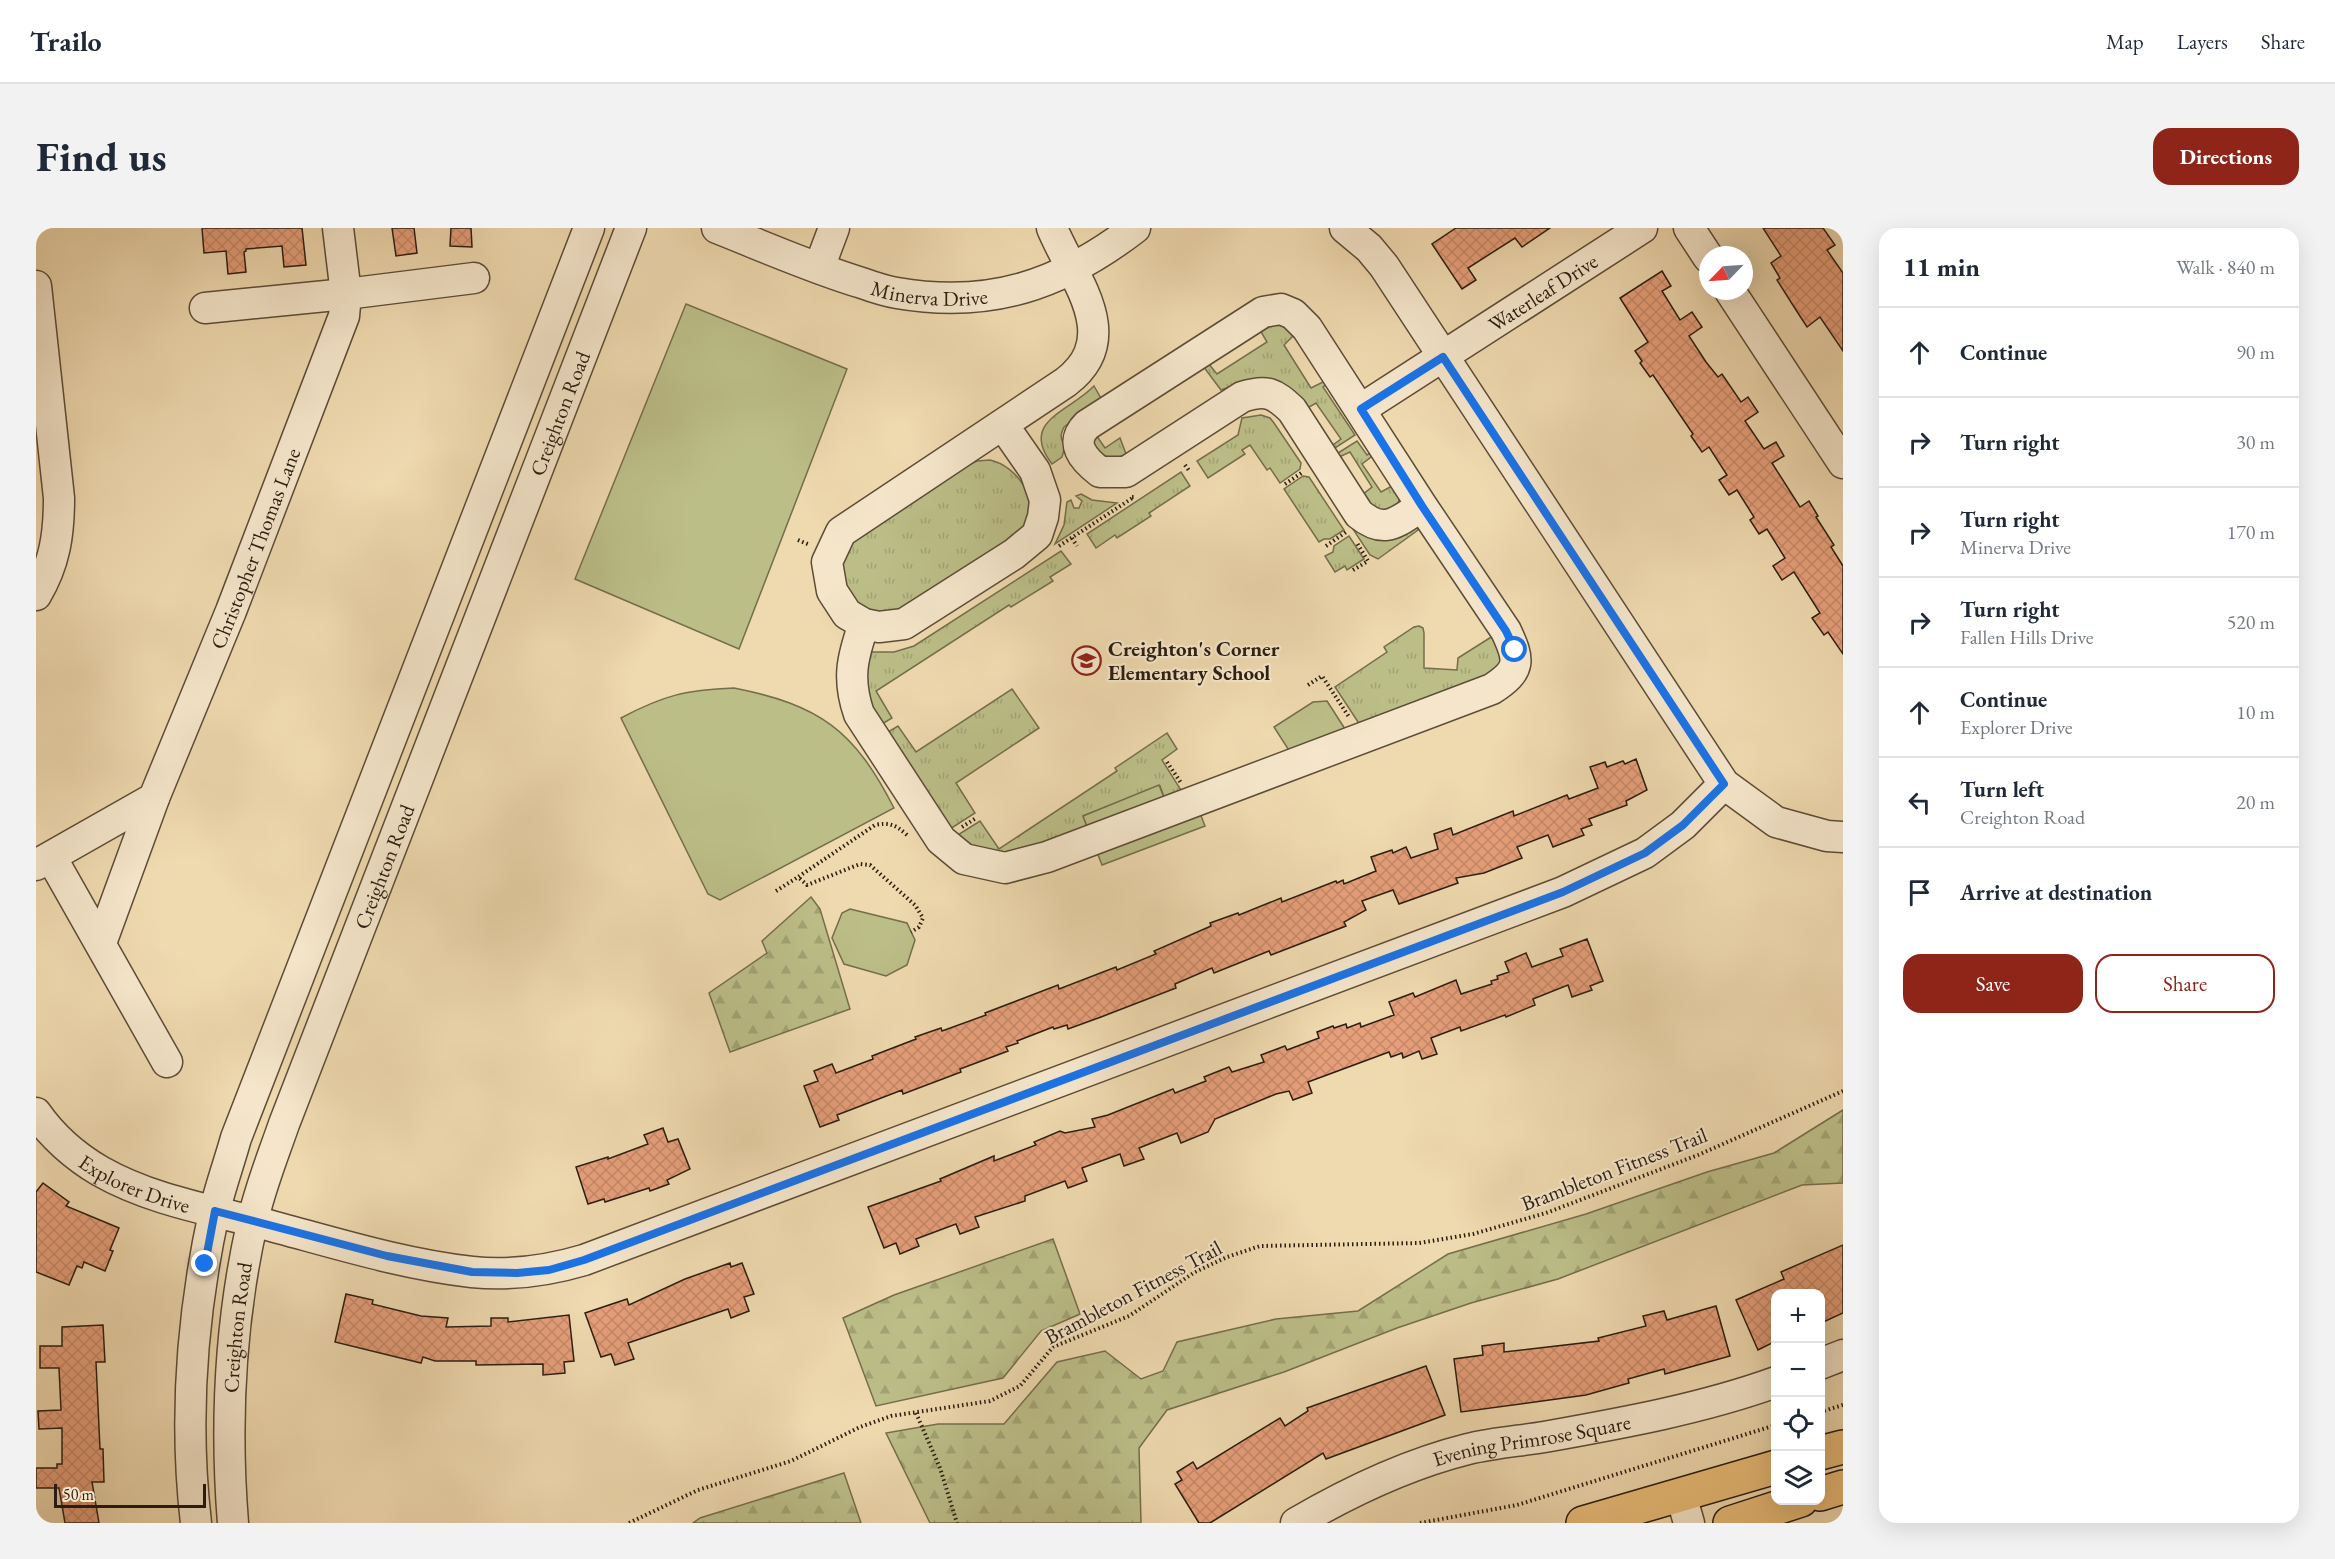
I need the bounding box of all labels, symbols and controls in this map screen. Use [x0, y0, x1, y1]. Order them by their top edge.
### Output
text: Trailo [30, 23, 102, 59]
text: Map [2106, 28, 2144, 55]
text: Layers [2177, 28, 2228, 55]
text: Share [2261, 28, 2305, 55]
button: Directions [2153, 128, 2299, 185]
text: Find us [36, 129, 167, 184]
north arrow [1699, 246, 1753, 300]
street label: Waterleaf Drive [1483, 247, 1602, 337]
text: 11 min [1903, 250, 1980, 284]
text: Walk · 840 m [2176, 254, 2275, 280]
street label: Minerva Drive [868, 274, 989, 311]
icon: ahead [1903, 336, 1936, 369]
text: Continue [1960, 338, 2047, 367]
text: 90 m [2236, 339, 2275, 365]
street label: Creighton Road [523, 347, 596, 479]
icon: right [1903, 426, 1936, 459]
text: Turn right [1960, 428, 2059, 457]
text: 30 m [2236, 429, 2275, 455]
street label: Christopher Thomas Lane [203, 444, 306, 653]
text: Turn right [1960, 505, 2059, 534]
icon: right [1903, 516, 1936, 549]
text: 170 m [2227, 519, 2275, 545]
text: Minerva Drive [1960, 534, 2071, 560]
text: Turn right [1960, 595, 2059, 624]
icon: right [1903, 606, 1936, 639]
text: 520 m [2227, 609, 2275, 635]
text: Fallen Hills Drive [1960, 624, 2093, 650]
place label: Creighton's Corner Elementary School [1108, 635, 1280, 686]
route start [1501, 636, 1527, 662]
school or university icon: Creighton's Corner Elementary School [1071, 644, 1103, 676]
text: Continue [1960, 685, 2047, 714]
icon: ahead [1903, 696, 1936, 729]
text: 10 m [2236, 699, 2275, 725]
text: Explorer Drive [1960, 714, 2073, 740]
text: Turn left [1960, 775, 2044, 804]
icon: left [1903, 786, 1936, 819]
text: 20 m [2236, 789, 2275, 815]
street label: Creighton Road [347, 800, 420, 933]
text: Creighton Road [1960, 804, 2085, 830]
icon: arrive [1903, 876, 1936, 909]
text: Arrive at destination [1960, 878, 2152, 907]
button: Save [1903, 954, 2083, 1013]
button: Share [2095, 954, 2275, 1013]
street label: Brambleton Fitness Trail [1517, 1121, 1711, 1217]
street label: Explorer Drive [74, 1148, 193, 1218]
street label: Brambleton Fitness Trail [1040, 1234, 1226, 1350]
route end [191, 1250, 217, 1276]
street label: Creighton Road [217, 1260, 258, 1394]
map controls [1771, 1289, 1825, 1505]
button: + [1771, 1289, 1825, 1343]
button: − [1771, 1343, 1825, 1397]
button: locate [1771, 1397, 1825, 1451]
street label: Evening Primrose Square [1429, 1408, 1633, 1472]
button: layers [1771, 1451, 1825, 1505]
scale bar [54, 1481, 206, 1508]
text: 50 m [63, 1484, 94, 1505]

